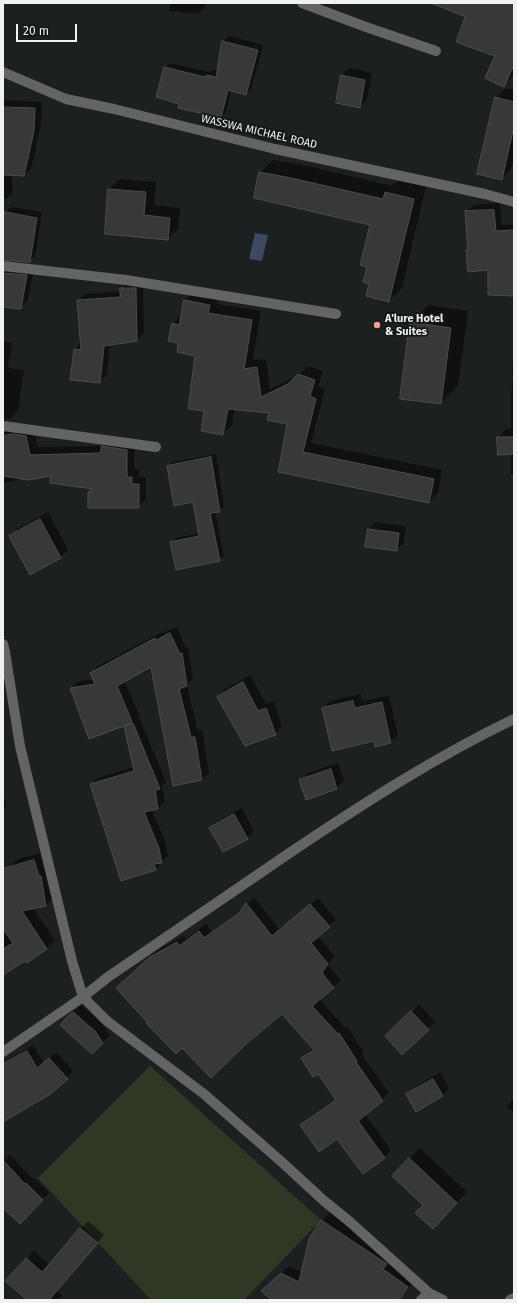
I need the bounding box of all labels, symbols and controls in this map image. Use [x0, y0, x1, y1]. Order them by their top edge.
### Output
scale bar [18, 16, 79, 42]
text: 20 m [23, 24, 49, 38]
street label: WASSWA MICHAEL ROAD [200, 112, 318, 152]
place label: A'lure Hotel & Suites [385, 312, 443, 338]
marker: A'lure Hotel & Suites [372, 320, 382, 330]

